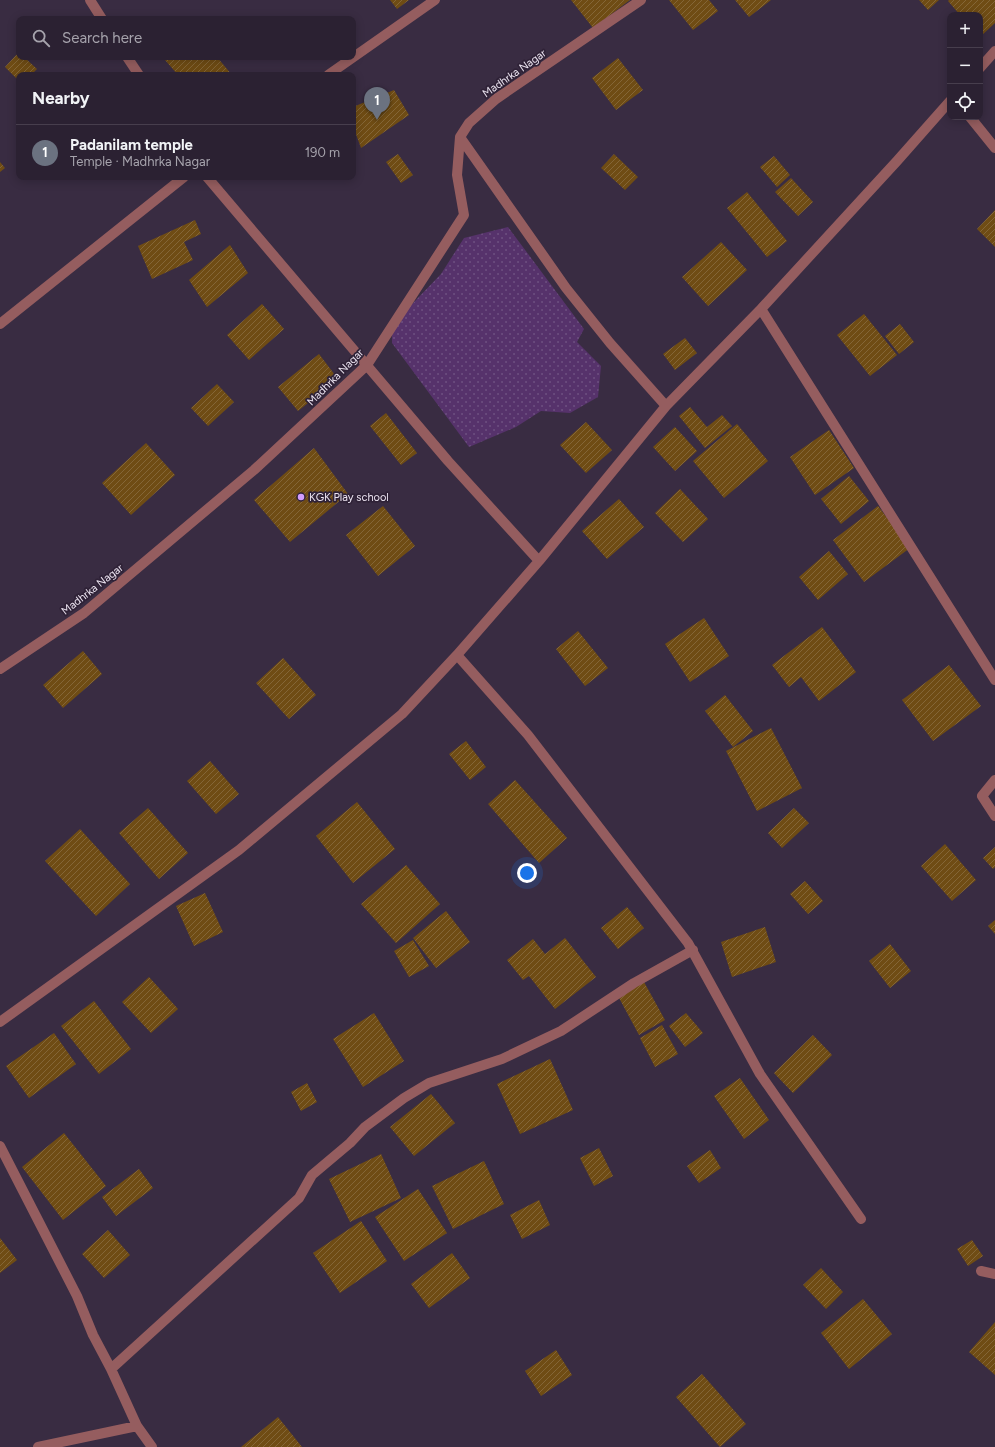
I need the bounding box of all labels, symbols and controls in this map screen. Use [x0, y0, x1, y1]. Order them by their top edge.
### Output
map controls [947, 12, 983, 120]
button: + [947, 12, 983, 48]
search box [16, 16, 356, 60]
icon: search [30, 27, 52, 49]
text: Search here [62, 29, 142, 47]
street label: Madhrka Nagar [480, 47, 549, 100]
button: − [947, 48, 983, 84]
button: locate [947, 84, 983, 120]
pin: 1 [364, 87, 390, 120]
text: Nearby [32, 88, 90, 108]
text: Padanilam temple [70, 136, 193, 154]
text: 1 [42, 145, 48, 160]
text: 190 m [305, 145, 340, 160]
text: Temple · Madhrka Nagar [70, 154, 210, 169]
street label: Madhrka Nagar [304, 346, 367, 408]
place label: KGK Play school [309, 491, 389, 504]
marker: KGK Play school [296, 492, 306, 502]
street label: Madhrka Nagar [59, 561, 126, 618]
your location [517, 863, 537, 883]

